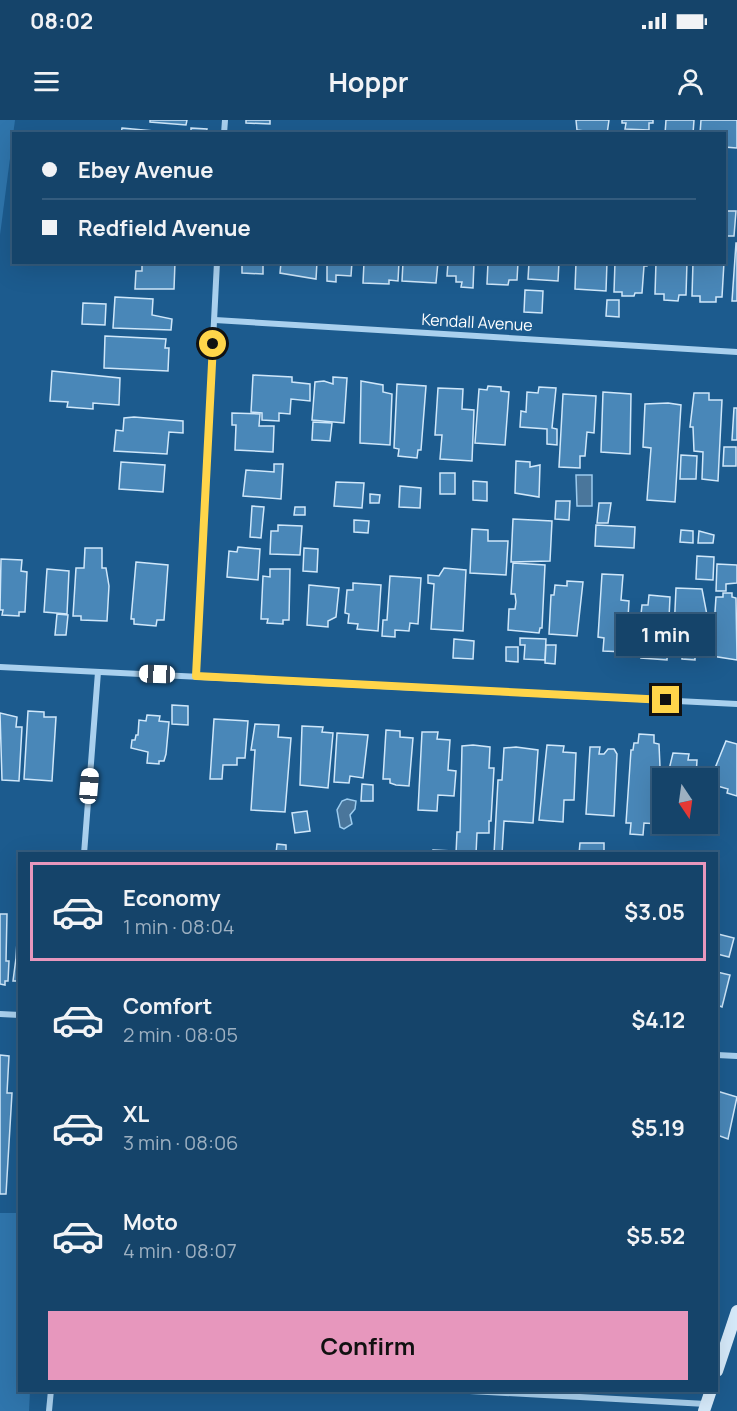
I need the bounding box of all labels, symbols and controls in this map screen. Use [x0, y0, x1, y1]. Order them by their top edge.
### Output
text: 08:02 [30, 6, 93, 36]
text: Hoppr [328, 63, 409, 100]
icon: menu [30, 65, 63, 98]
icon: person [674, 65, 707, 98]
text: Ebey Avenue [78, 155, 213, 185]
text: Redfield Avenue [78, 213, 251, 243]
street label: Kendall Avenue [421, 308, 533, 336]
route start [199, 330, 226, 357]
callout: 1 min [616, 613, 716, 655]
text: 1 min [641, 621, 690, 648]
car [139, 664, 175, 684]
route end [652, 686, 679, 713]
car [78, 767, 100, 805]
north arrow [652, 768, 718, 834]
map controls [652, 768, 718, 834]
text: Economy [123, 883, 221, 913]
icon: car [51, 885, 105, 939]
text: $3.05 [624, 897, 685, 927]
text: 1 min · 08:04 [123, 913, 235, 940]
text: Comfort [123, 991, 212, 1021]
icon: car [51, 993, 105, 1047]
text: $4.12 [631, 1005, 685, 1035]
text: 2 min · 08:05 [123, 1021, 238, 1048]
text: XL [123, 1099, 149, 1129]
icon: car [51, 1101, 105, 1155]
text: $5.19 [631, 1113, 685, 1143]
text: 3 min · 08:06 [123, 1129, 239, 1156]
text: Moto [123, 1207, 178, 1237]
icon: car [51, 1209, 105, 1263]
text: $5.52 [626, 1221, 685, 1251]
text: 4 min · 08:07 [123, 1237, 237, 1264]
button: Confirm [48, 1311, 688, 1380]

